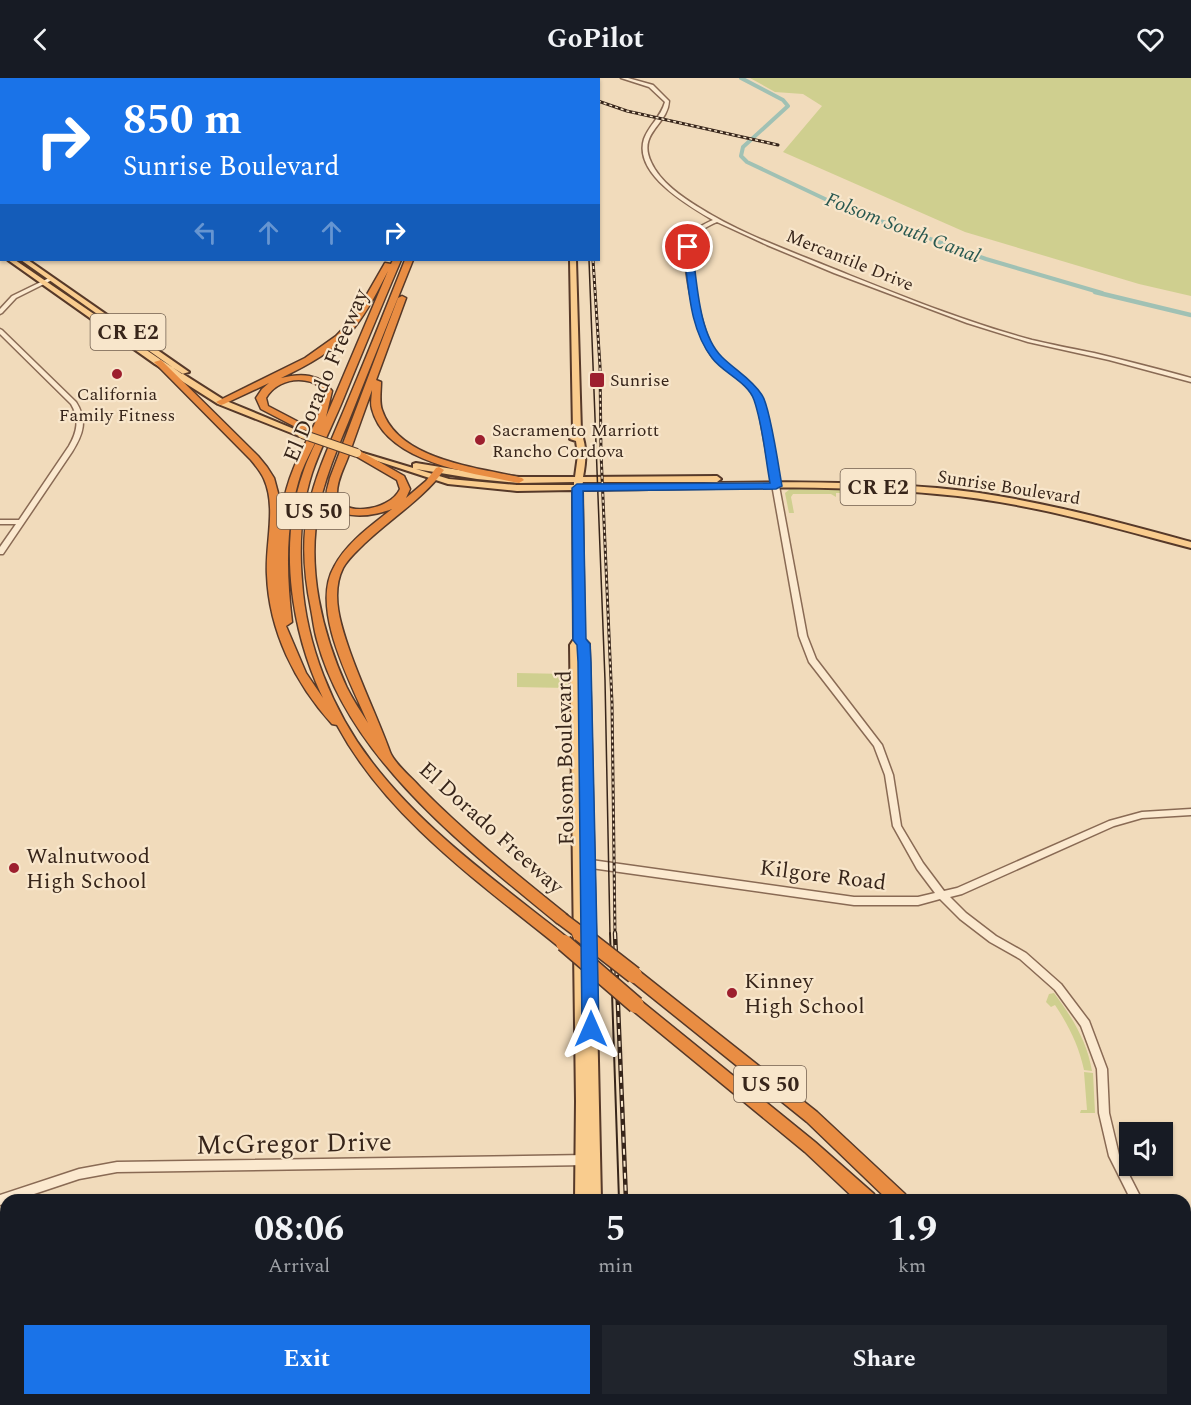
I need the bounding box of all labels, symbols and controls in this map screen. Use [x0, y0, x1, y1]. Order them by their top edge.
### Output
text: GoPilot [547, 18, 644, 60]
icon: back [24, 23, 57, 56]
icon: heart [1134, 23, 1167, 56]
text: 850 m [123, 89, 242, 152]
icon: right [24, 102, 102, 180]
text: Sunrise Boulevard [123, 146, 340, 188]
water label: Folsom South Canal [821, 185, 985, 271]
icon: left [189, 216, 222, 249]
icon: ahead [252, 216, 285, 249]
icon: ahead [315, 216, 348, 249]
icon: right [378, 216, 411, 249]
pin [662, 221, 713, 272]
street label: Mercantile Drive [782, 223, 918, 298]
icon: arrive [671, 230, 704, 263]
street label: El Dorado Freeway [275, 283, 378, 467]
road number: CR E2 [90, 314, 166, 350]
marker: California Family Fitness [110, 367, 124, 381]
place label: Sunrise [610, 367, 669, 394]
marker: Sunrise [588, 371, 606, 389]
place label: California Family Fitness [59, 381, 175, 429]
place label: Sacramento Marriott Rancho Cordova [492, 417, 659, 465]
marker: Sacramento Marriott Rancho Cordova [473, 433, 487, 447]
street label: Sunrise Boulevard [935, 463, 1082, 512]
road number: CR E2 [840, 469, 916, 505]
road number: US 50 [277, 493, 349, 529]
street label: Folsom Boulevard [547, 670, 584, 846]
street label: El Dorado Freeway [411, 754, 572, 903]
place label: Walnutwood High School [26, 840, 150, 898]
street label: Kilgore Road [758, 851, 888, 900]
marker: Walnutwood High School [7, 861, 21, 875]
place label: Kinney High School [744, 965, 865, 1023]
marker: Kinney High School [725, 986, 739, 1000]
position arrow [559, 997, 623, 1061]
road number: US 50 [734, 1066, 806, 1102]
street label: McGregor Drive [196, 1121, 392, 1167]
map controls [1119, 1122, 1173, 1176]
button: sound [1119, 1122, 1173, 1176]
text: 08:06 [254, 1202, 344, 1257]
text: 5 [606, 1202, 626, 1257]
text: 1.9 [887, 1202, 937, 1257]
text: Arrival [268, 1251, 330, 1281]
text: min [598, 1251, 633, 1281]
text: km [898, 1251, 926, 1281]
button: Exit [24, 1325, 590, 1394]
button: Share [602, 1325, 1167, 1394]

